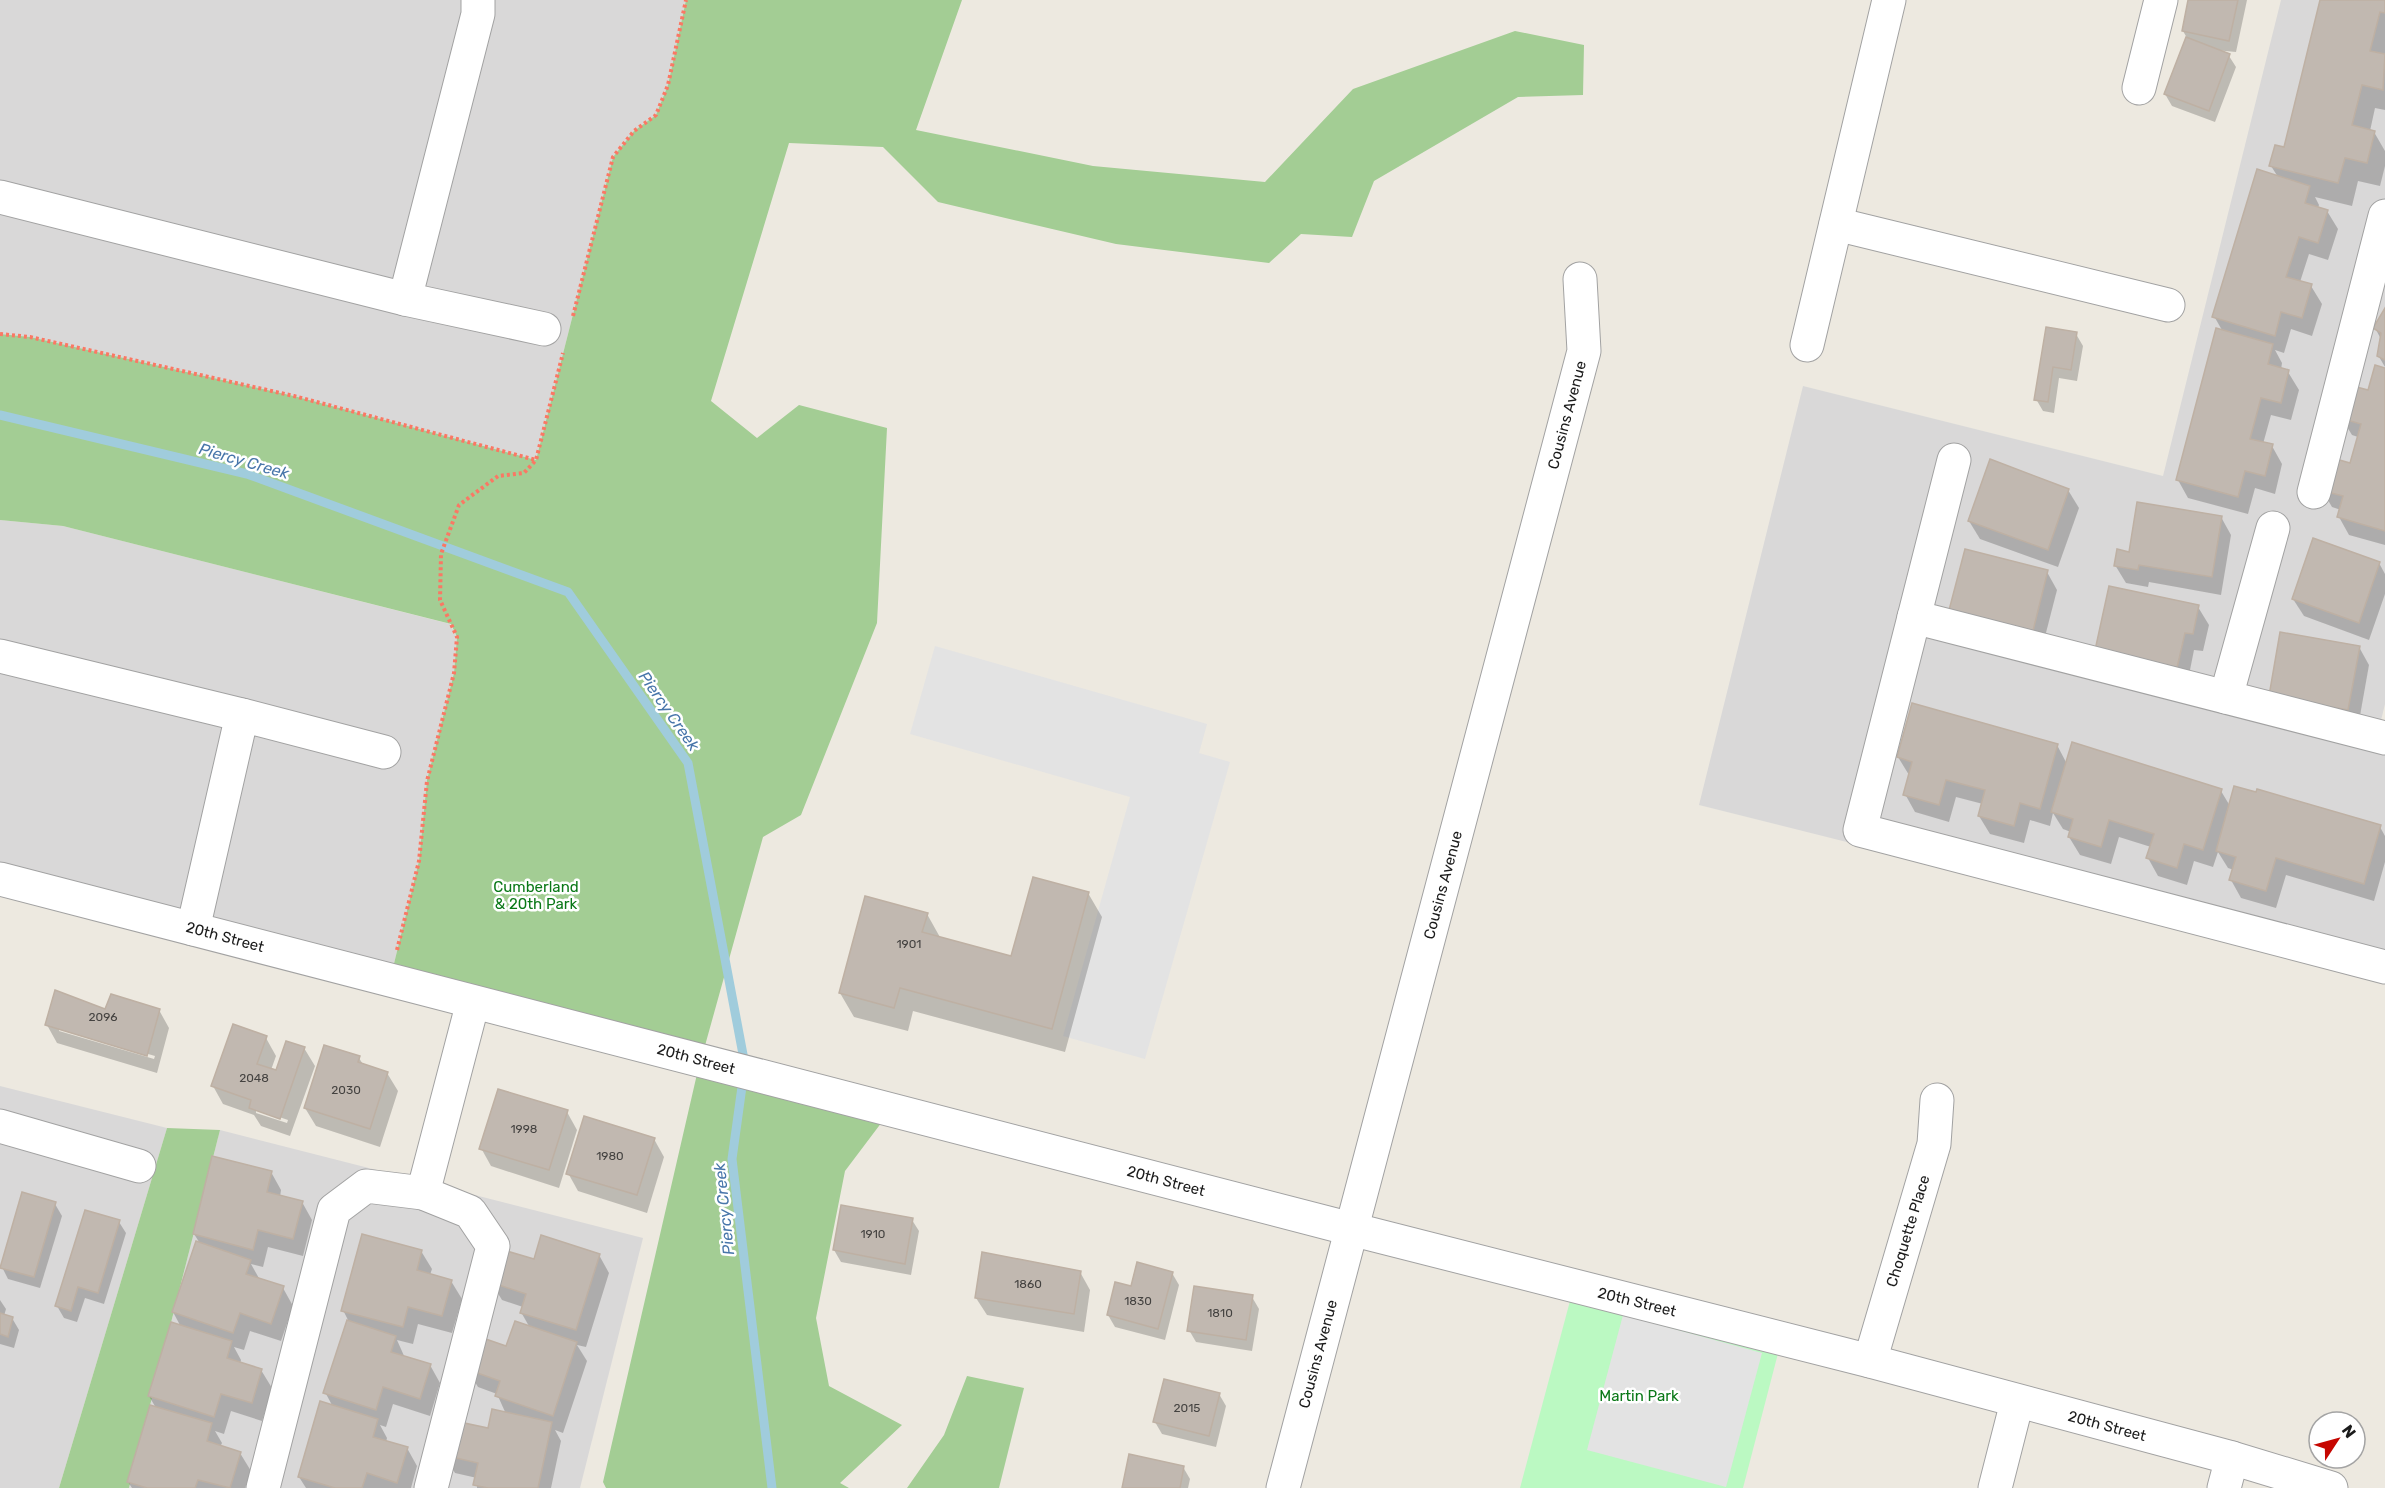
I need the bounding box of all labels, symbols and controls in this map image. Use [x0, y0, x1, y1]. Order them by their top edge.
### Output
street label: Cousins Avenue [1544, 359, 1590, 471]
water label: Piercy Creek [197, 439, 292, 483]
water label: Piercy Creek [635, 668, 704, 755]
street label: Cousins Avenue [1420, 829, 1466, 941]
park label: Cumberland & 20th Park [493, 878, 579, 913]
street label: 20th Street [184, 918, 266, 956]
house number: 1901 [896, 937, 922, 951]
house number: 2096 [89, 1010, 117, 1024]
street label: 20th Street [655, 1040, 737, 1078]
house number: 2048 [239, 1071, 269, 1085]
house number: 2030 [331, 1083, 361, 1097]
house number: 1998 [510, 1122, 538, 1136]
house number: 1980 [596, 1149, 624, 1163]
water label: Piercy Creek [710, 1161, 738, 1256]
street label: 20th Street [1125, 1162, 1207, 1200]
street label: Choquette Place [1882, 1173, 1934, 1289]
house number: 1910 [860, 1227, 886, 1241]
house number: 1860 [1014, 1277, 1042, 1291]
street label: 20th Street [1596, 1284, 1678, 1320]
house number: 1830 [1124, 1294, 1152, 1308]
street label: Cousins Avenue [1295, 1298, 1341, 1410]
house number: 1810 [1207, 1306, 1233, 1320]
park label: Martin Park [1599, 1387, 1679, 1405]
house number: 2015 [1174, 1401, 1200, 1415]
street label: 20th Street [2066, 1407, 2148, 1445]
north arrow [2307, 1410, 2367, 1470]
text: N [2338, 1421, 2360, 1442]

